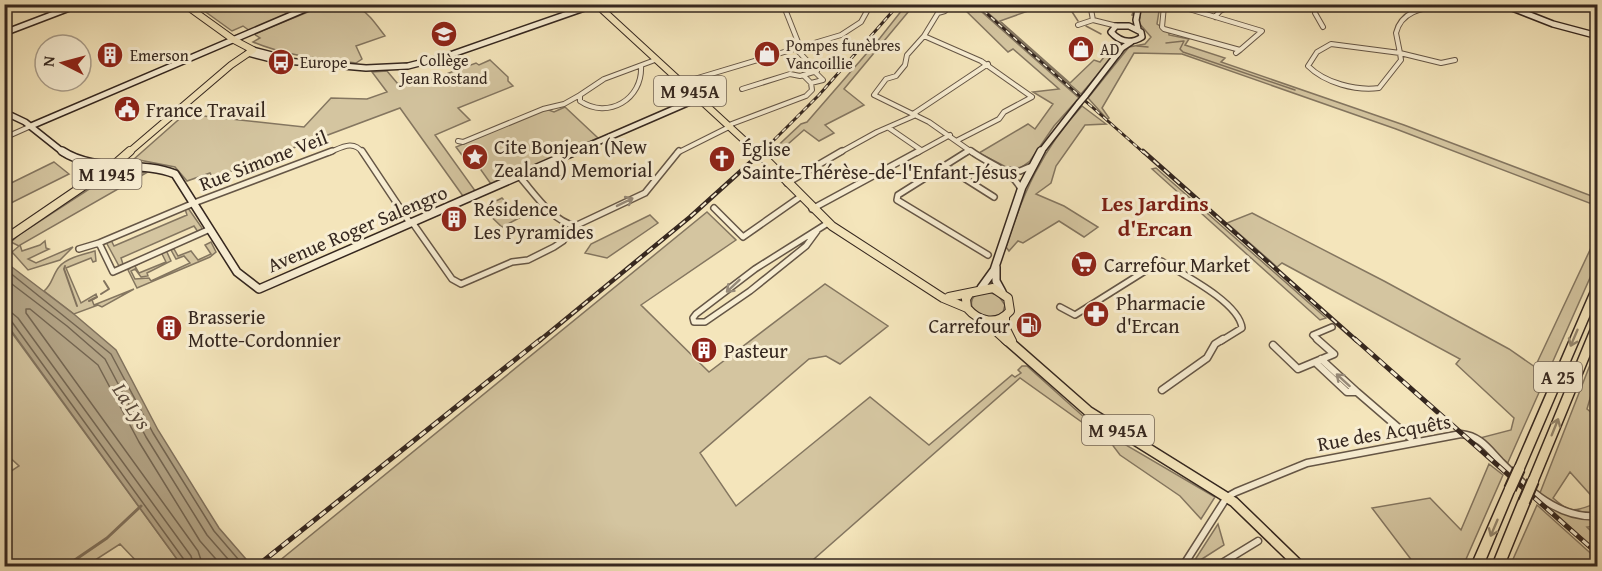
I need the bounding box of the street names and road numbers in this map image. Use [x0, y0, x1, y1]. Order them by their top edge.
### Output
road number: M 945A [654, 76, 726, 106]
street label: Rue Simone Veil [195, 122, 332, 198]
road number: M 1945 [72, 159, 142, 189]
street label: Avenue Roger Salengro [262, 177, 452, 279]
road number: A 25 [1534, 362, 1582, 392]
street label: Rue des Acquêts [1315, 406, 1453, 458]
road number: M 945A [1082, 415, 1154, 445]

